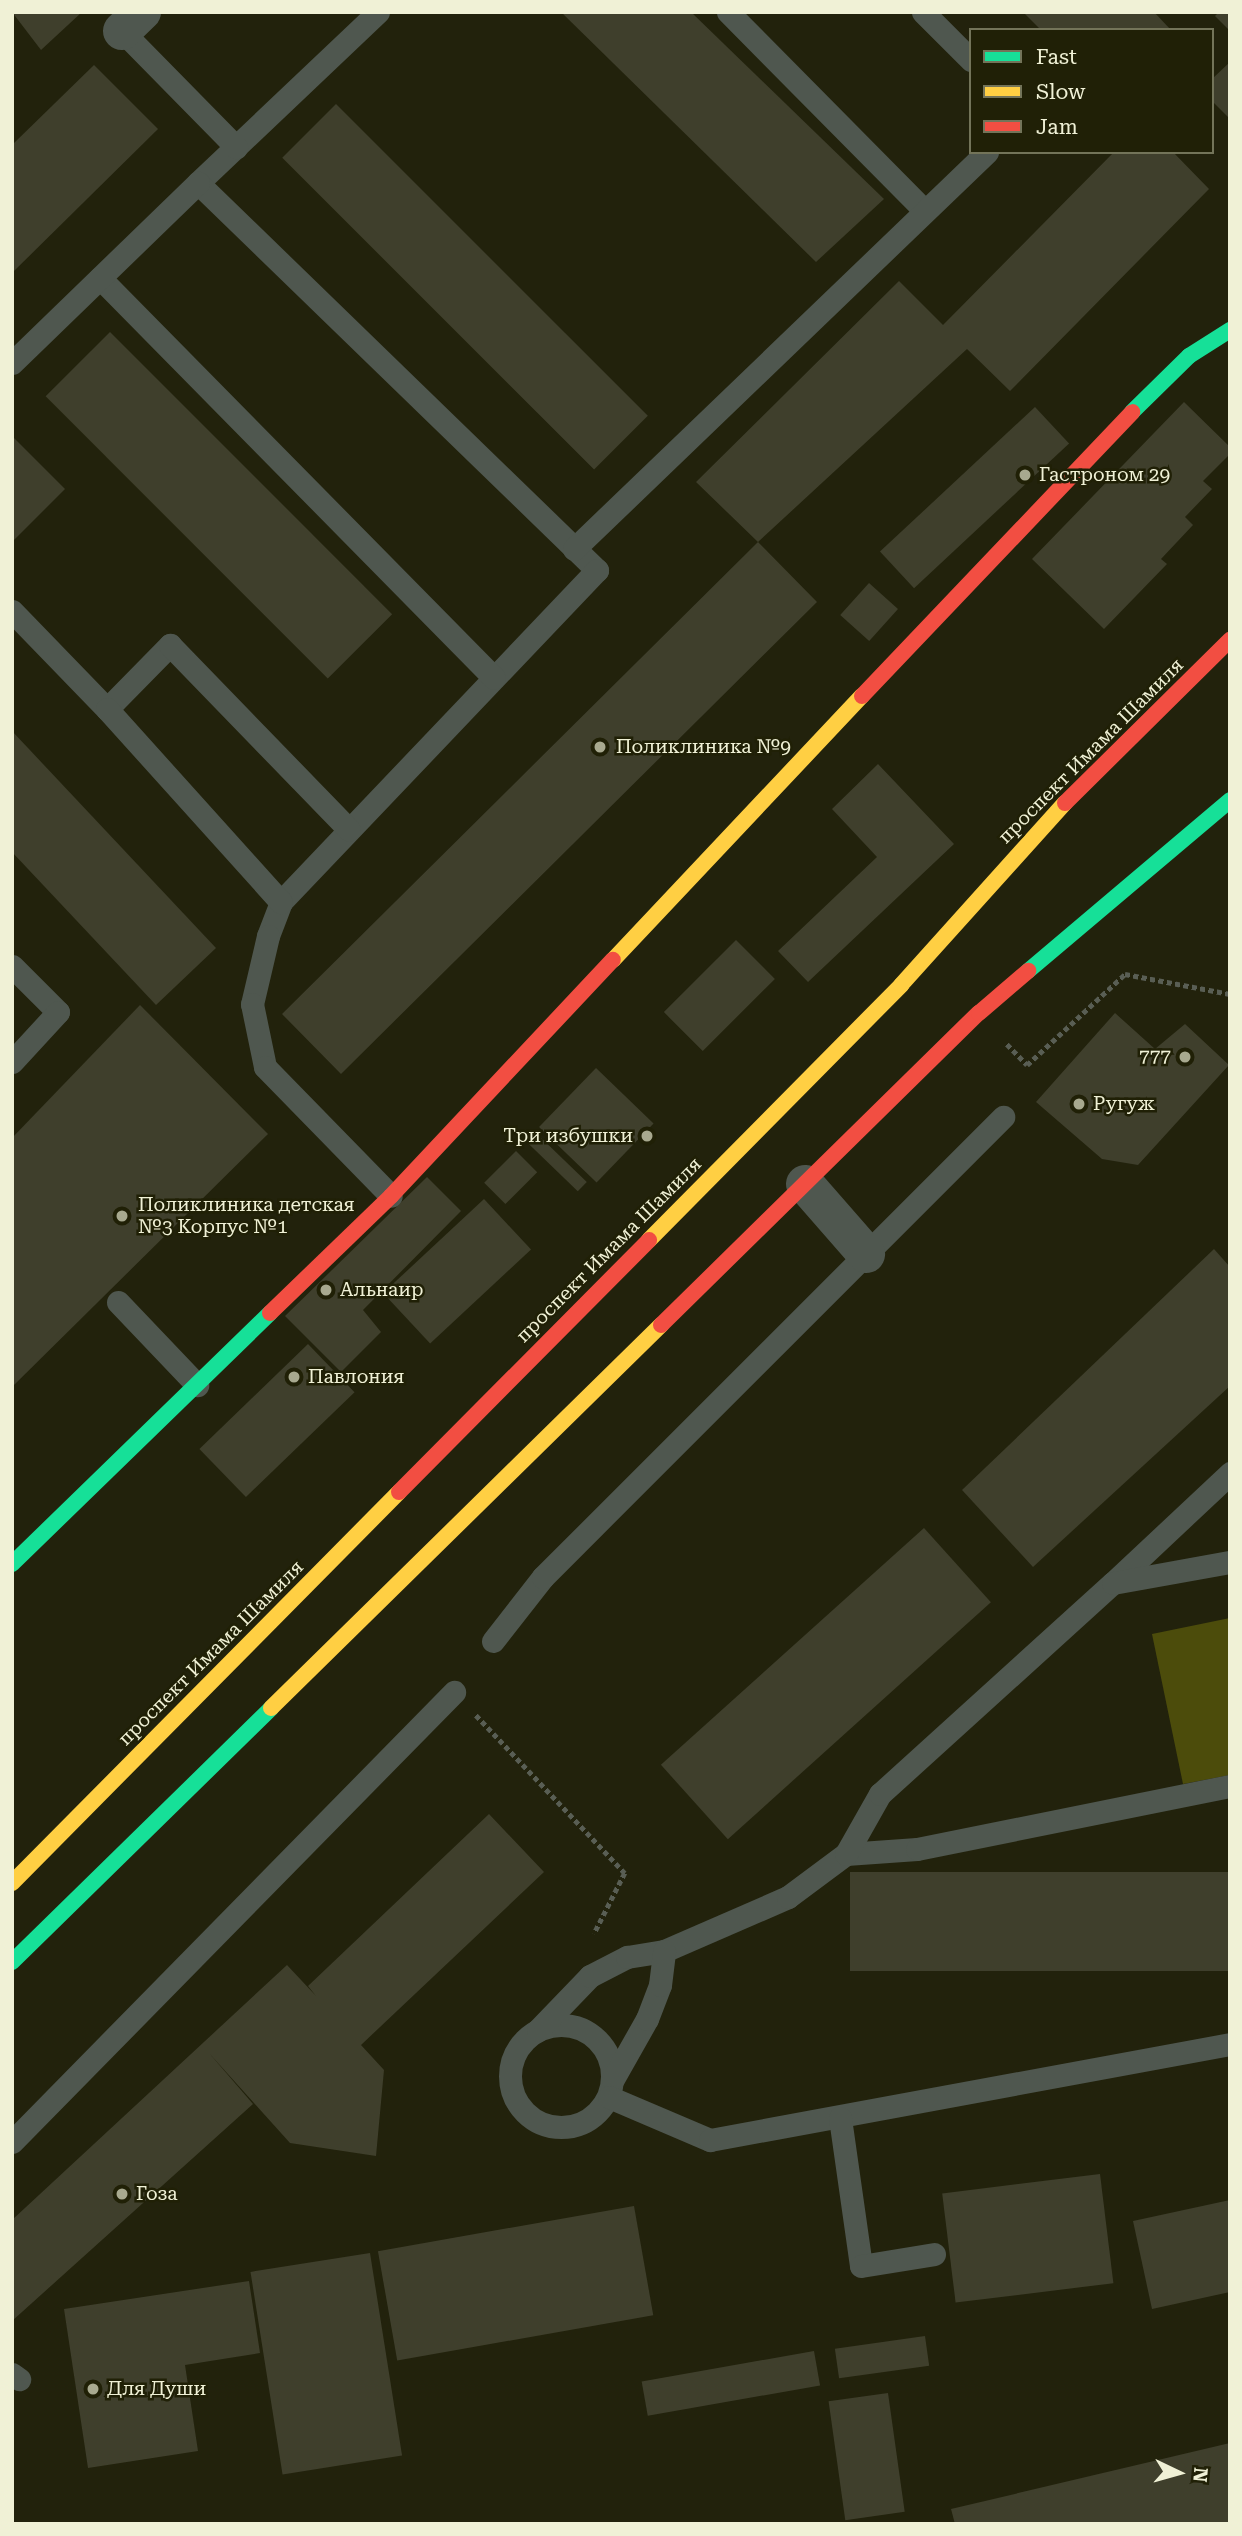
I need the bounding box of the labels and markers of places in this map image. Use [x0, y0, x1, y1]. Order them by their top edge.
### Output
place label: Гастроном 29 [1039, 464, 1170, 486]
marker: Гастроном 29 [1017, 467, 1033, 483]
place label: Поликлиника №9 [616, 736, 791, 758]
marker: Поликлиника №9 [590, 737, 610, 757]
place label: 777 [1139, 1046, 1171, 1068]
marker: 777 [1177, 1049, 1193, 1065]
place label: Ругуж [1093, 1093, 1155, 1115]
marker: Ругуж [1071, 1096, 1087, 1112]
place label: Три избушки [503, 1125, 633, 1147]
marker: Три избушки [639, 1128, 655, 1144]
place label: Поликлиника детская №3 Корпус №1 [138, 1194, 355, 1238]
marker: Поликлиника детская №3 Корпус №1 [112, 1206, 132, 1226]
place label: Альнаир [340, 1279, 423, 1301]
marker: Альнаир [318, 1282, 334, 1298]
place label: Павлония [308, 1366, 404, 1388]
marker: Павлония [286, 1369, 302, 1385]
place label: Гоза [136, 2183, 178, 2205]
marker: Гоза [114, 2186, 130, 2202]
place label: Для Души [107, 2378, 206, 2400]
marker: Для Души [85, 2381, 101, 2397]

